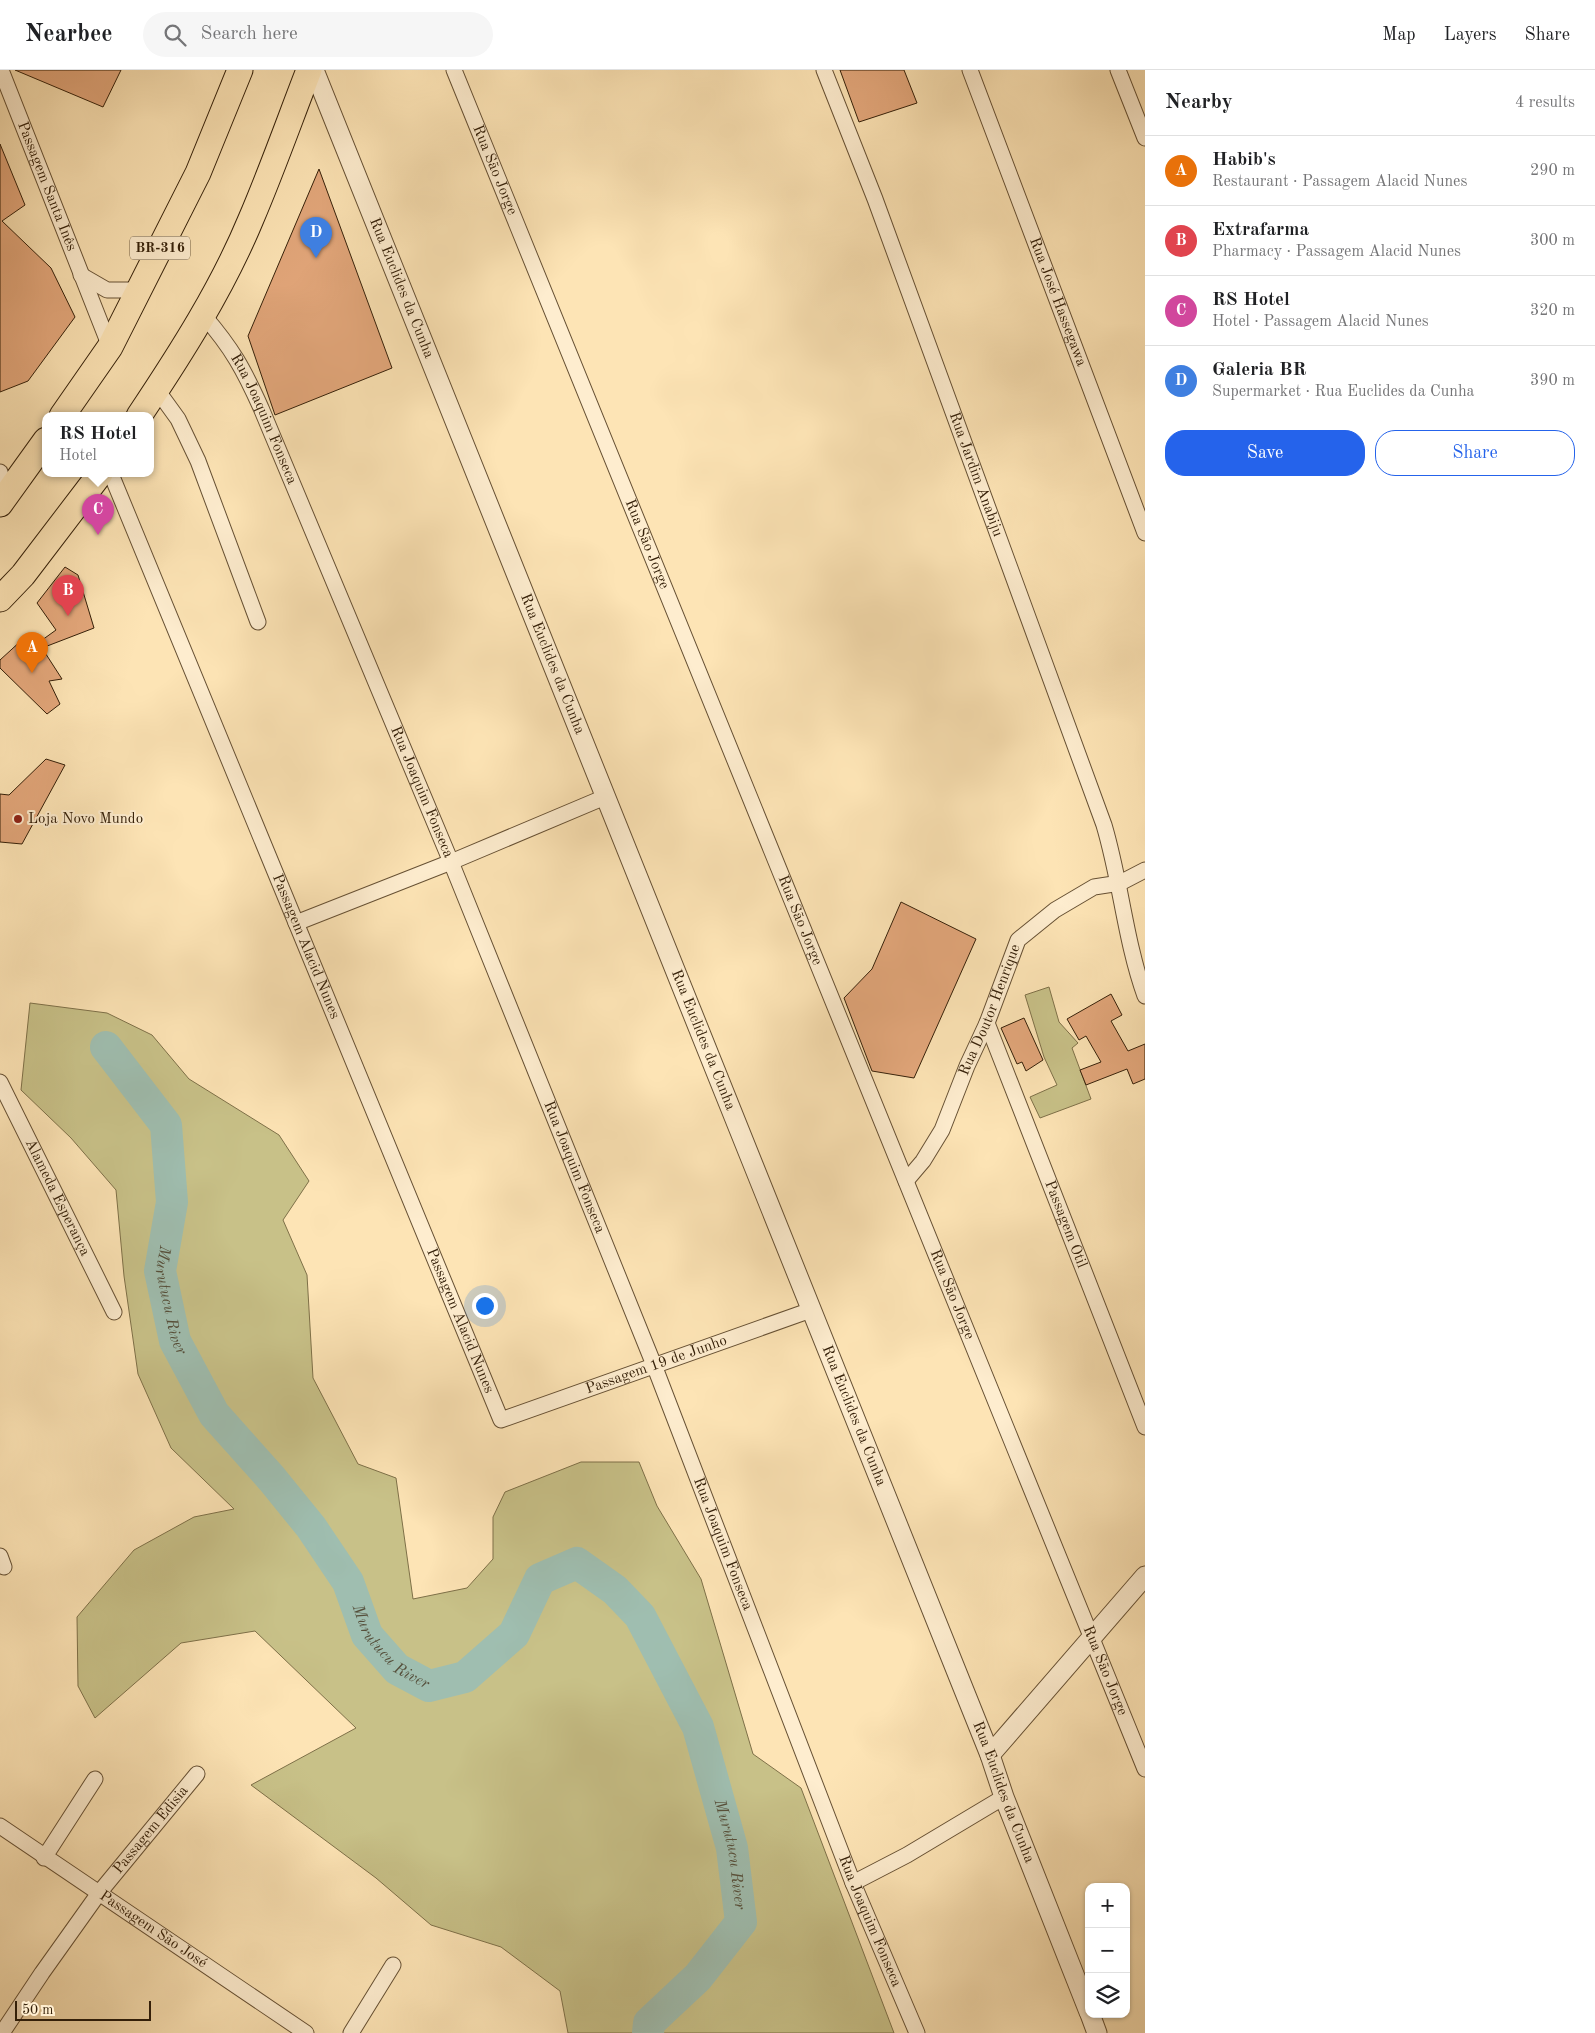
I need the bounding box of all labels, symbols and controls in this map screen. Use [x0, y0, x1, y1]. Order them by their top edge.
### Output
search box [143, 12, 493, 57]
icon: search [161, 21, 189, 49]
text: Nearbee [25, 23, 113, 47]
text: Search here [201, 25, 298, 44]
text: Map [1382, 26, 1416, 44]
text: Layers [1444, 26, 1496, 44]
text: Share [1524, 26, 1570, 44]
text: Nearby [1165, 92, 1233, 113]
text: 4 results [1515, 95, 1575, 111]
street label: Passagem Santa Inês [15, 119, 79, 253]
street label: Rua São Jorge [470, 123, 520, 217]
text: Habib's [1212, 151, 1276, 170]
text: A [1175, 163, 1187, 179]
text: 290 m [1530, 163, 1575, 179]
text: Restaurant · Passagem Alacid Nunes [1212, 174, 1467, 190]
street label: Rua Euclides da Cunha [367, 216, 437, 361]
pin: D [300, 217, 332, 258]
text: Extrafarma [1212, 221, 1309, 240]
text: B [1175, 233, 1187, 249]
text: 300 m [1530, 233, 1575, 249]
street label: Rua José Hassegawa [1027, 235, 1089, 369]
road number: BR-316 [130, 237, 190, 260]
text: Pharmacy · Passagem Alacid Nunes [1212, 244, 1461, 260]
text: RS Hotel [1212, 291, 1290, 310]
text: C [1176, 303, 1186, 319]
text: 320 m [1530, 303, 1575, 319]
text: Hotel · Passagem Alacid Nunes [1212, 314, 1429, 330]
street label: Rua Joaquim Fonseca [228, 351, 300, 487]
text: Galeria BR [1212, 361, 1306, 380]
text: D [1175, 373, 1187, 389]
text: 390 m [1530, 373, 1575, 389]
text: Supermarket · Rua Euclides da Cunha [1212, 384, 1475, 400]
street label: Rua Jardim Anabiju [946, 410, 1005, 539]
popup [42, 412, 154, 477]
text: RS Hotel [59, 425, 137, 444]
button: Save [1165, 430, 1365, 476]
button: Share [1375, 430, 1575, 476]
text: Hotel [59, 448, 97, 464]
pin: C [82, 494, 114, 535]
street label: Rua São Jorge [622, 497, 672, 591]
pin: B [52, 575, 84, 616]
street label: Rua Euclides da Cunha [517, 592, 587, 737]
pin: A [16, 632, 48, 673]
street label: Rua Joaquim Fonseca [388, 724, 456, 861]
place label: Loja Novo Mundo [28, 812, 143, 827]
marker: Loja Novo Mundo [12, 813, 24, 825]
street label: Passagem Alacid Nunes [269, 872, 342, 1021]
street label: Rua São Jorge [775, 873, 825, 968]
street label: Rua Doutor Henrique [957, 942, 1023, 1077]
street label: Rua Euclides da Cunha [668, 967, 738, 1113]
street label: Rua Joaquim Fonseca [541, 1099, 608, 1236]
street label: Alameda Esperança [22, 1137, 93, 1259]
street label: Passagem Otil [1042, 1178, 1089, 1270]
water label: Murutucu River [152, 1243, 190, 1359]
street label: Passagem Alacid Nunes [424, 1246, 497, 1395]
street label: Rua São Jorge [927, 1248, 977, 1342]
your location [472, 1293, 498, 1319]
street label: Passagem 19 de Junho [584, 1333, 729, 1397]
street label: Rua Euclides da Cunha [819, 1343, 889, 1489]
street label: Rua Joaquim Fonseca [690, 1475, 755, 1613]
water label: Murutucu River [348, 1602, 433, 1693]
street label: Rua São Jorge [1080, 1624, 1130, 1718]
street label: Rua Euclides da Cunha [970, 1719, 1037, 1866]
street label: Passagem Edisia [111, 1783, 192, 1877]
water label: Murutucu River [710, 1796, 748, 1911]
street label: Rua Joaquim Fonseca [836, 1853, 904, 1990]
map controls [1085, 1883, 1130, 2018]
button: + [1085, 1883, 1130, 1928]
street label: Passagem São José [97, 1888, 210, 1971]
button: − [1085, 1928, 1130, 1973]
button: layers [1085, 1973, 1130, 2018]
scale bar [15, 1998, 151, 2021]
text: 50 m [22, 2003, 53, 2017]

